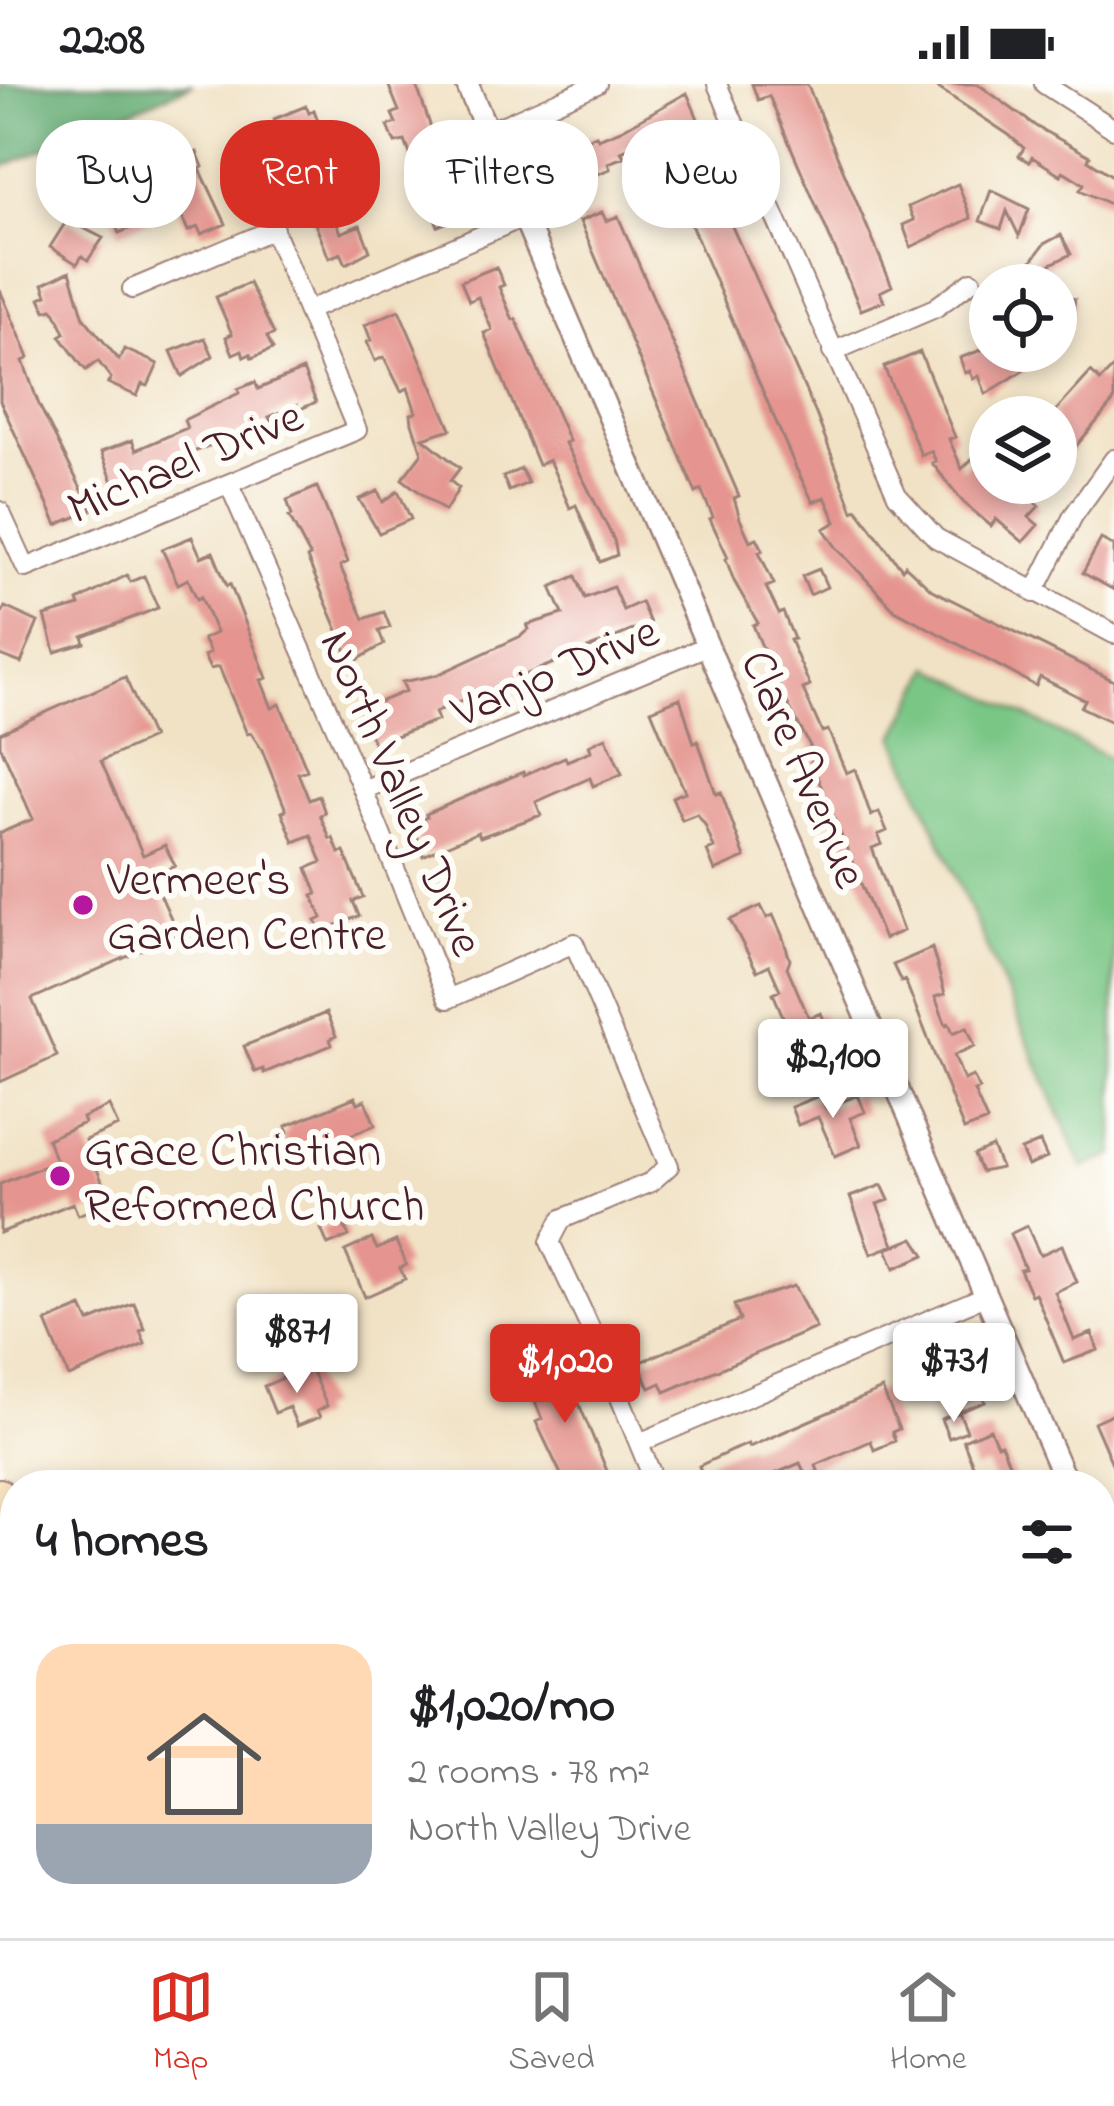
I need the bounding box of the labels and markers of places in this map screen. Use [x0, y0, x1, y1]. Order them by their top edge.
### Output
place label: Vermeer's Garden Centre [106, 847, 387, 972]
marker: Vermeer's Garden Centre [70, 892, 96, 918]
pin: $2,100 [735, 1019, 931, 1121]
place label: Grace Christian Reformed Church [84, 1118, 424, 1243]
marker: Grace Christian Reformed Church [47, 1163, 73, 1189]
pin: $871 [226, 1294, 368, 1396]
pin: $731 [883, 1323, 1025, 1425]
pin: $1,020 [467, 1324, 663, 1426]

